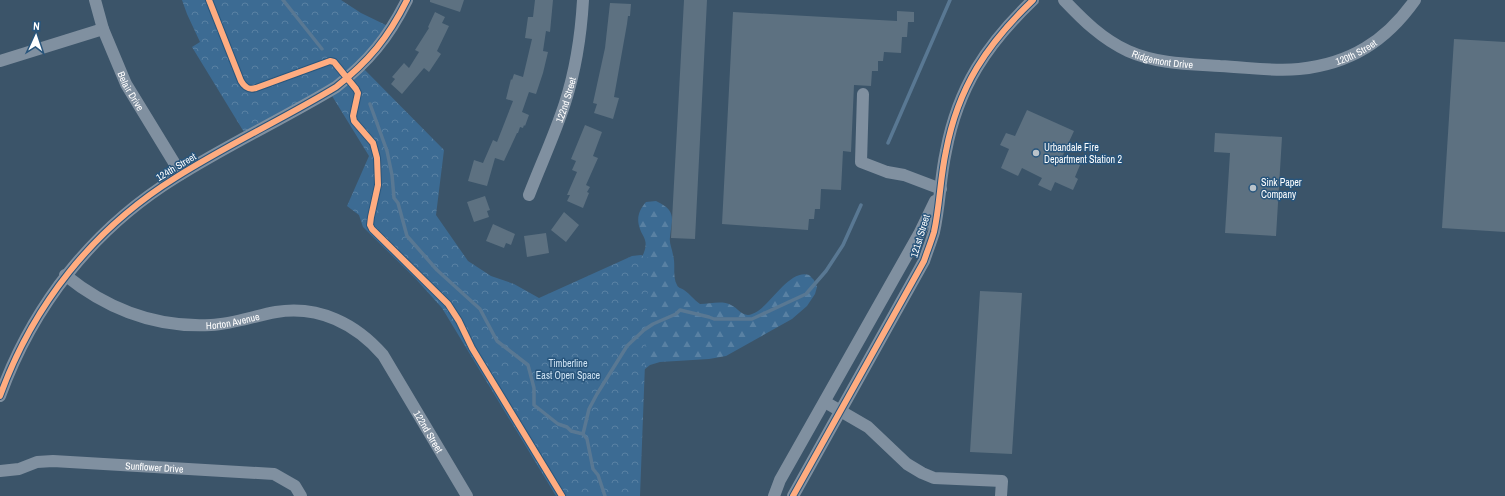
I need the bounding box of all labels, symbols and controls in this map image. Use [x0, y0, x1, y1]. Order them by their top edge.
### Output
north arrow [16, 16, 56, 56]
text: N [33, 19, 40, 33]
street label: 120th Street [1334, 36, 1380, 68]
street label: Ridgemont Drive [1130, 47, 1194, 71]
street label: Belair Drive [115, 69, 147, 113]
street label: 122nd Street [552, 75, 579, 124]
place label: Urbandale Fire Department Station 2 [1044, 141, 1122, 166]
marker: Urbandale Fire Department Station 2 [1031, 148, 1041, 158]
street label: 124th Street [153, 150, 199, 184]
place label: Sink Paper Company [1261, 176, 1302, 201]
marker: Sink Paper Company [1248, 183, 1258, 193]
street label: 121st Street [907, 212, 933, 259]
street label: Horton Avenue [206, 309, 261, 332]
park label: Timberline East Open Space [536, 357, 601, 382]
street label: 122nd Street [411, 408, 447, 456]
street label: Sunflower Drive [125, 459, 184, 475]

